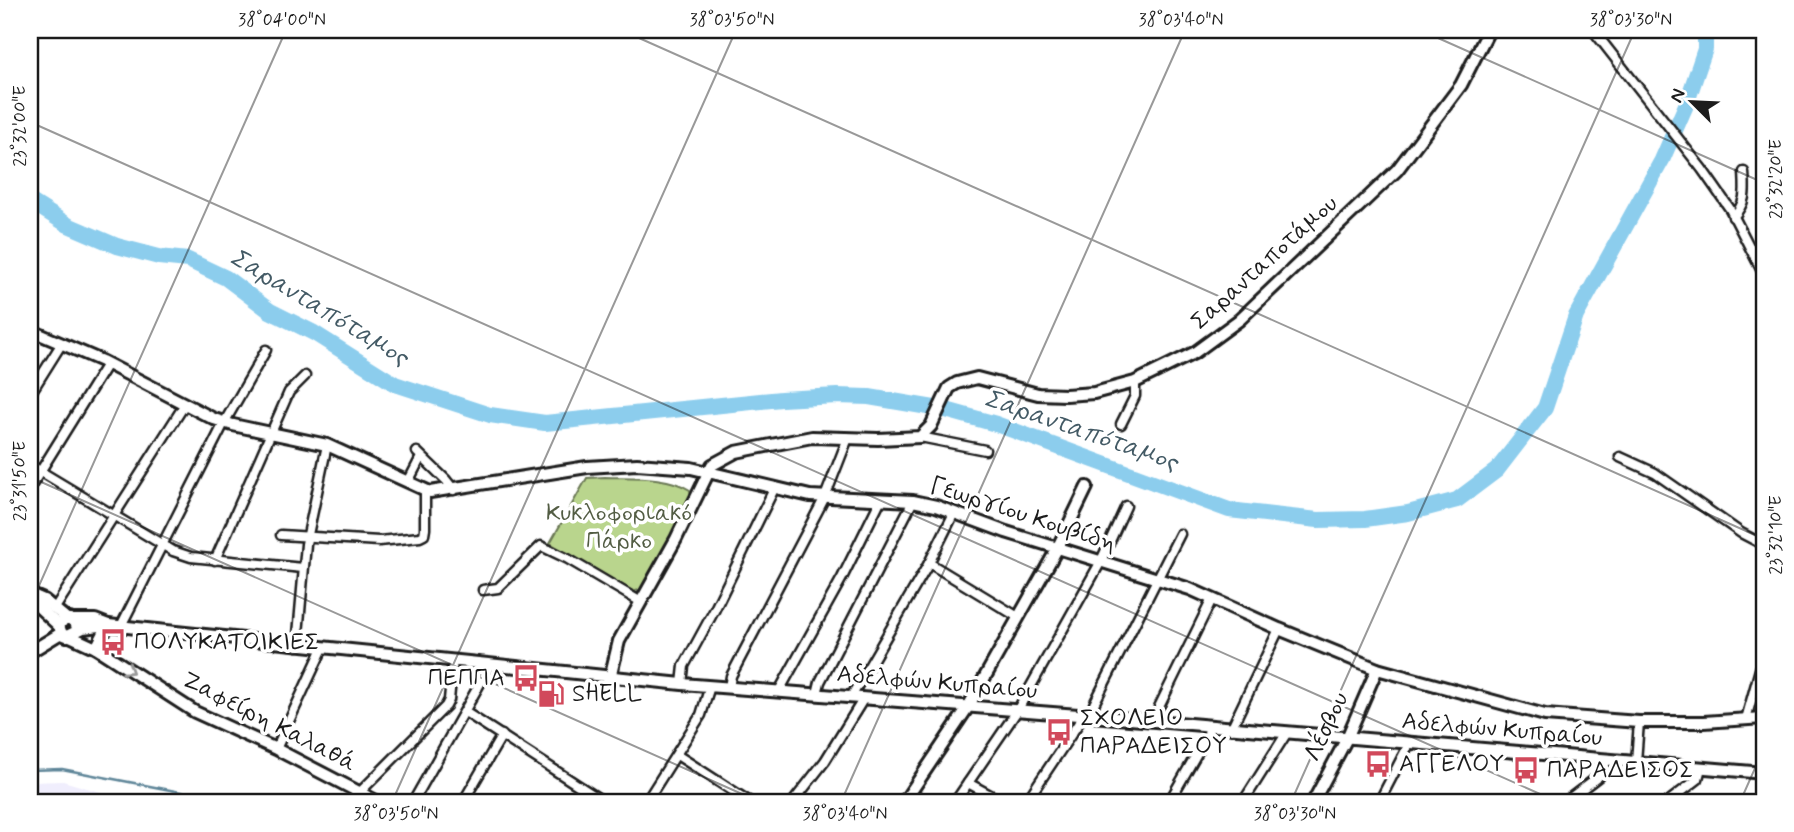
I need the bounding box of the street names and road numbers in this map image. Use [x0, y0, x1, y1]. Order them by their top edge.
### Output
street label: Σαρανταποτάμου [1185, 189, 1345, 337]
street label: Γεωργίου Κουβίδη [926, 470, 1120, 560]
street label: Αδελφών Κυπραίου [835, 659, 1039, 707]
street label: Ζαφείρη Καλαθά [177, 665, 361, 779]
street label: Λέσβου [1297, 687, 1357, 767]
street label: Αδελφών Κυπραίου [1400, 706, 1604, 754]

